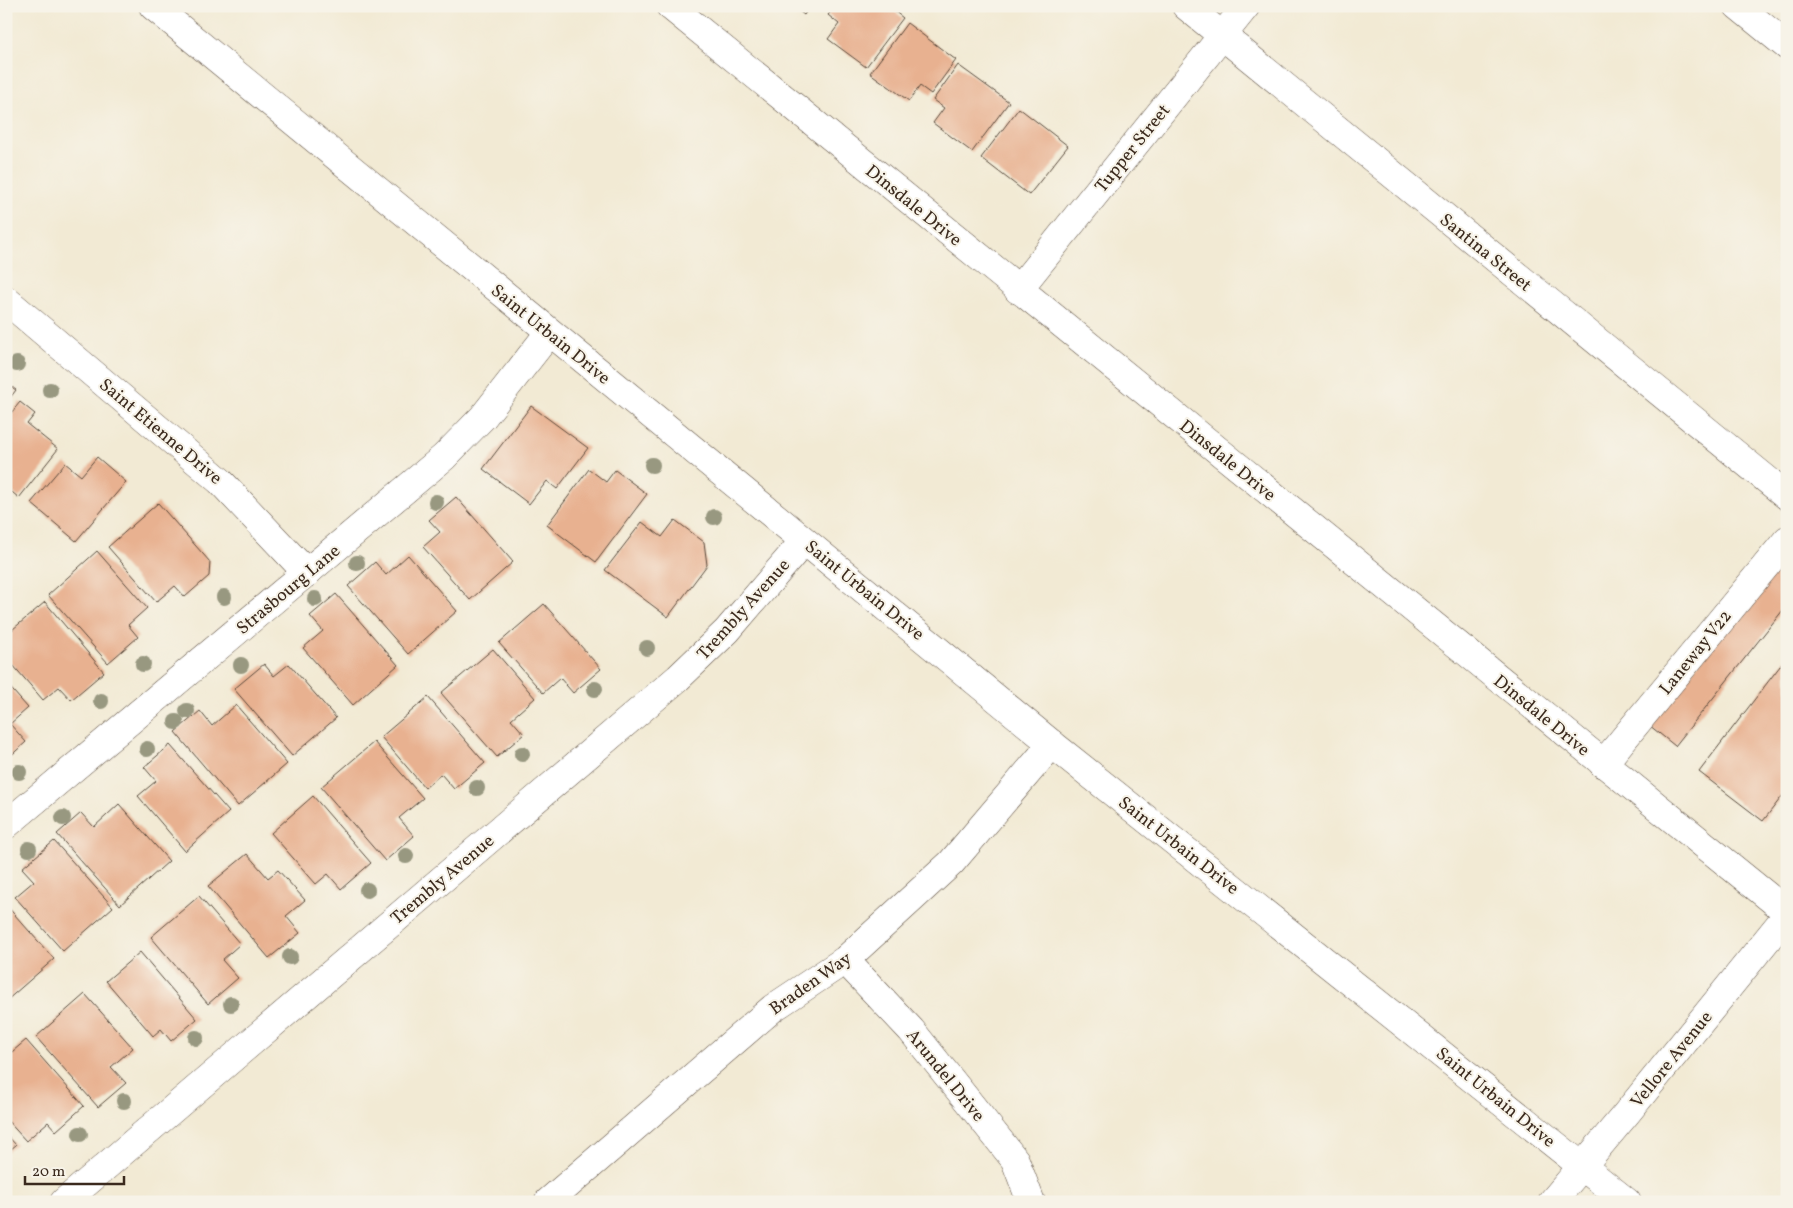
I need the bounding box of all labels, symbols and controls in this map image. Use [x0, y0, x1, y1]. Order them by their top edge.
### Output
street label: Tupper Street [1090, 99, 1177, 198]
street label: Dinsdale Drive [859, 159, 967, 253]
street label: Santina Street [1434, 208, 1536, 298]
street label: Saint Urbain Drive [485, 279, 615, 391]
street label: Saint Etienne Drive [93, 373, 227, 491]
street label: Dinsdale Drive [1173, 414, 1281, 508]
street label: Saint Urbain Drive [799, 535, 929, 647]
street label: Strasbourg Lane [232, 539, 346, 641]
street label: Trembly Avenue [692, 554, 796, 666]
street label: Laneway V22 [1654, 605, 1738, 701]
street label: Dinsdale Drive [1487, 669, 1595, 763]
street label: Saint Urbain Drive [1112, 791, 1244, 901]
street label: Trembly Avenue [386, 829, 500, 931]
street label: Braden Way [765, 947, 857, 1022]
street label: Vellore Avenue [1625, 1006, 1719, 1114]
street label: Arundel Drive [900, 1024, 990, 1128]
street label: Saint Urbain Drive [1430, 1042, 1560, 1154]
scale bar [25, 1153, 124, 1185]
text: 20 m [32, 1162, 65, 1183]

